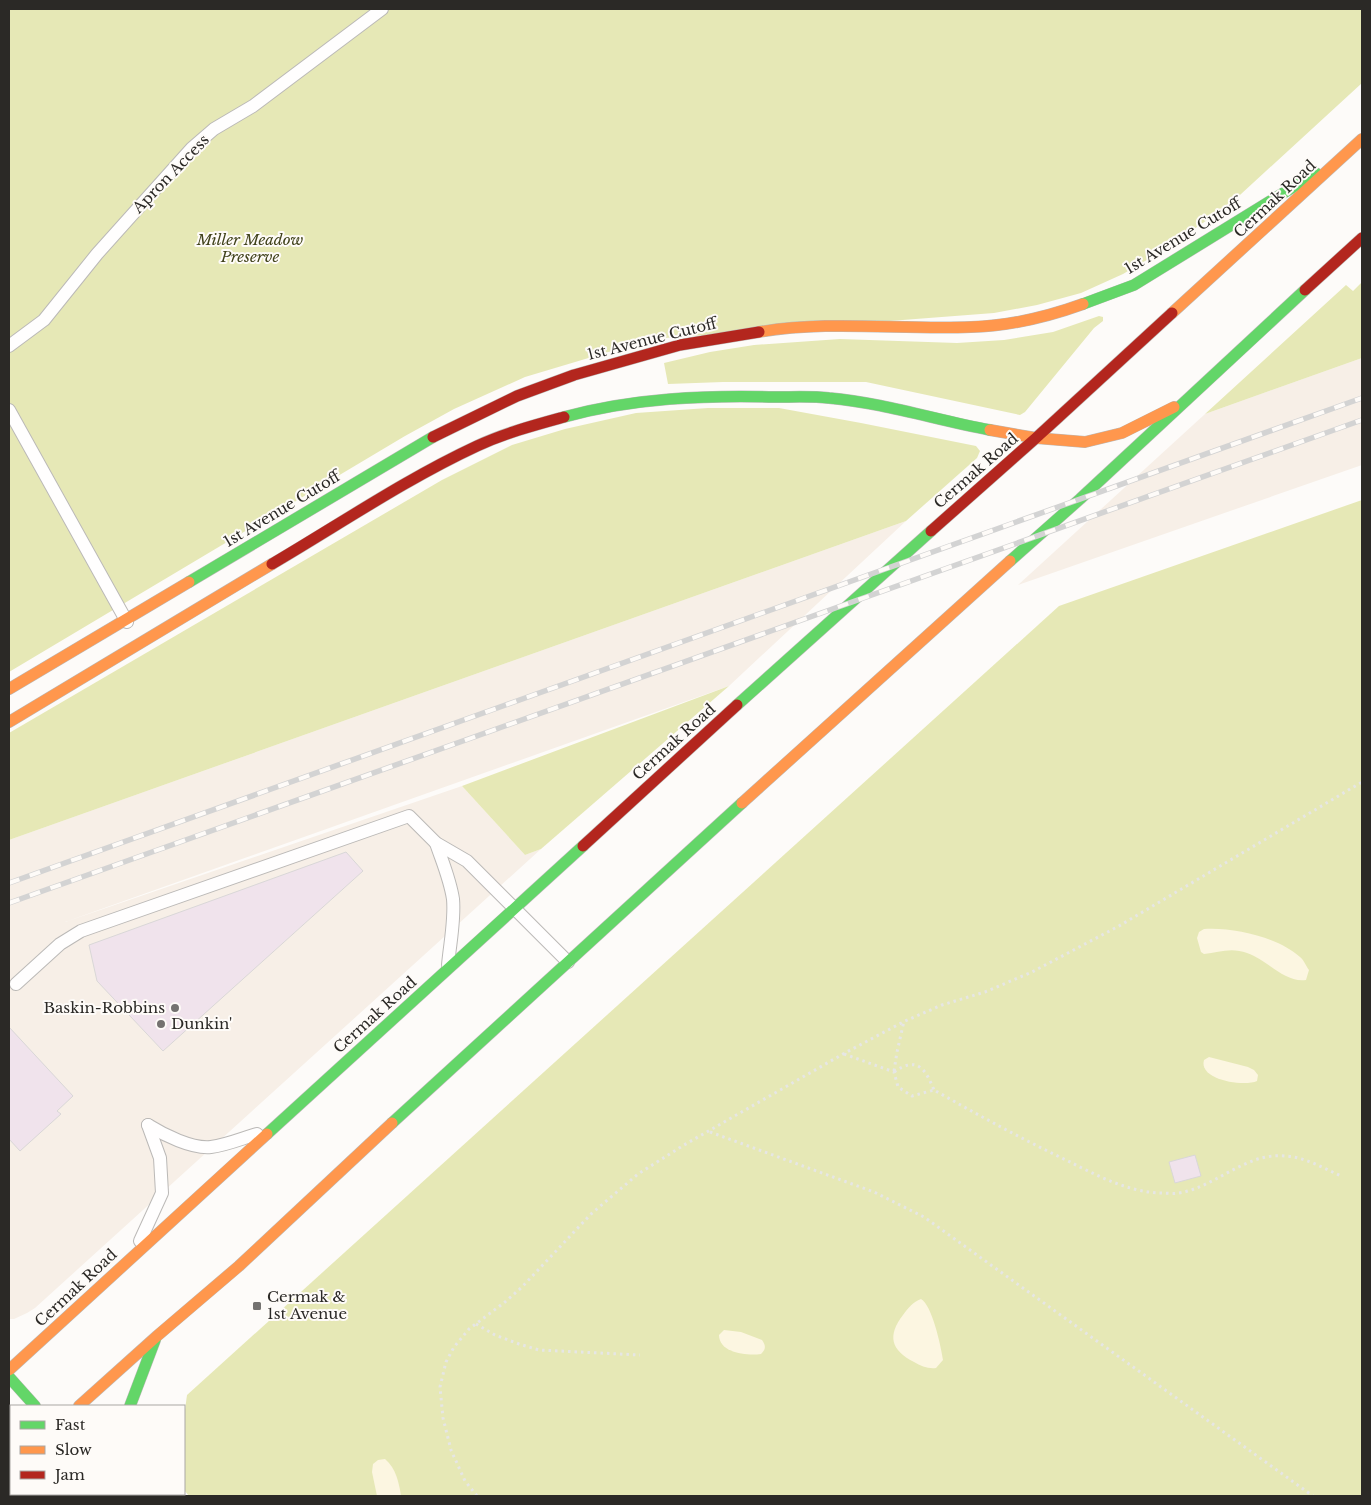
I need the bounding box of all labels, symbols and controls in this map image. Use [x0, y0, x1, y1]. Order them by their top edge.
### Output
street label: Apron Access [128, 130, 213, 218]
street label: Cermak Road [1230, 156, 1320, 242]
street label: 1st Avenue Cutoff [1121, 192, 1246, 278]
park label: Miller Meadow Preserve [196, 230, 304, 266]
street label: 1st Avenue Cutoff [585, 313, 721, 364]
street label: Cermak Road [930, 429, 1022, 512]
street label: 1st Avenue Cutoff [220, 465, 345, 551]
street label: Cermak Road [628, 699, 719, 784]
street label: Cermak Road [329, 972, 420, 1057]
place label: Baskin-Robbins [44, 998, 165, 1017]
marker: Baskin-Robbins [169, 1002, 181, 1014]
place label: Dunkin' [171, 1014, 232, 1033]
marker: Dunkin' [155, 1018, 167, 1030]
street label: Cermak Road [31, 1245, 121, 1331]
place label: Cermak & 1st Avenue [267, 1287, 347, 1323]
marker: Cermak & 1st Avenue [251, 1300, 263, 1312]
legend [10, 1405, 185, 1495]
text: Fast [55, 1415, 86, 1434]
text: Slow [55, 1440, 92, 1459]
text: Jam [53, 1465, 85, 1484]

